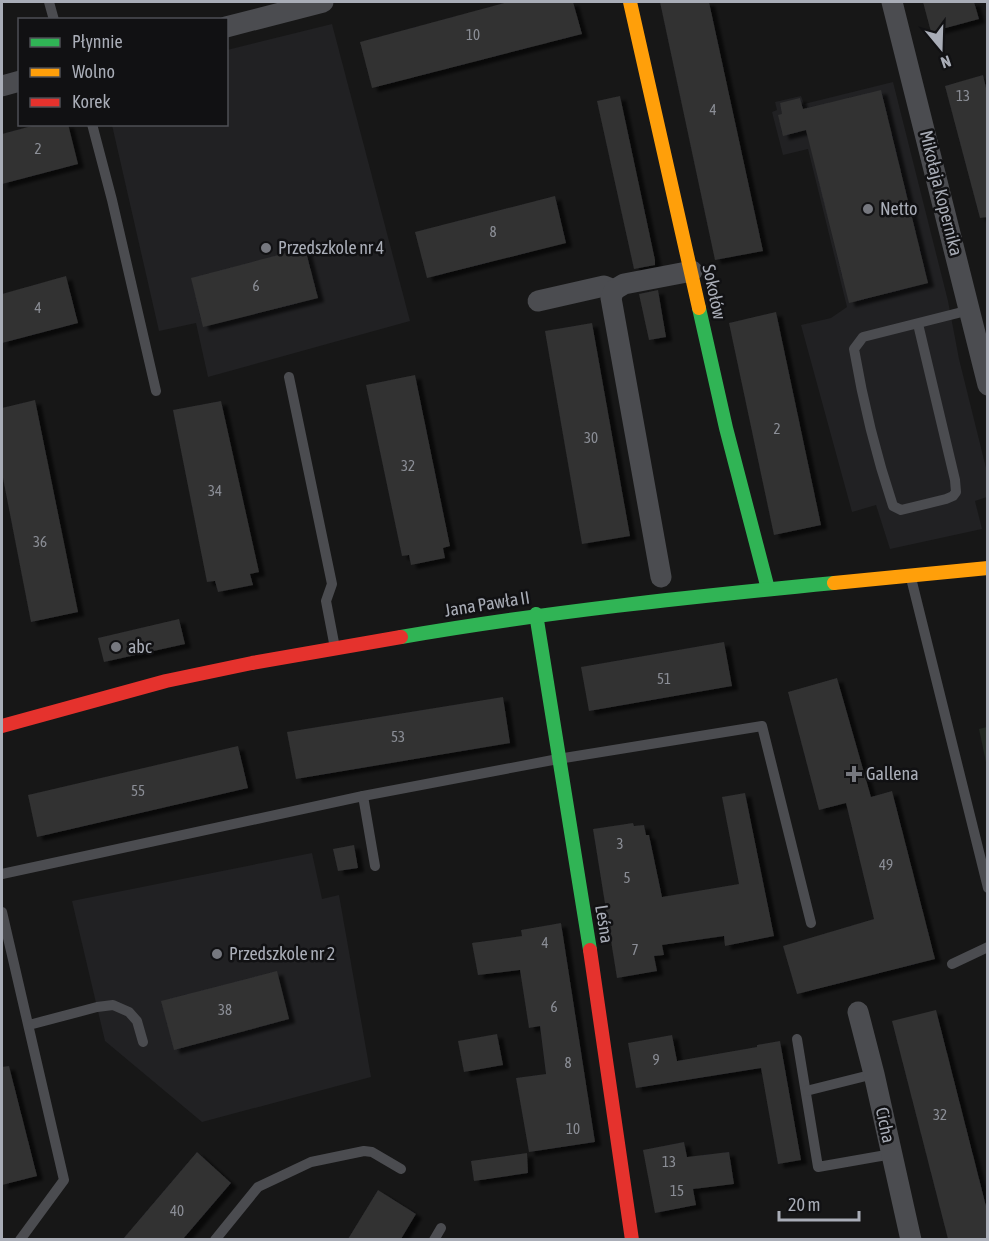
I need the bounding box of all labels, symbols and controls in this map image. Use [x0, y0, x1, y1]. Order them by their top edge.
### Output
legend [18, 18, 228, 126]
north arrow [911, 18, 971, 78]
house number: 10 [466, 26, 480, 43]
text: Płynnie [72, 31, 123, 52]
text: N [938, 52, 953, 72]
text: Wolno [72, 61, 115, 82]
house number: 13 [956, 87, 970, 104]
text: Korek [72, 91, 110, 112]
house number: 4 [709, 101, 717, 118]
street label: Mikołaja Kopernika [916, 128, 967, 258]
house number: 2 [34, 140, 42, 157]
place label: Netto [880, 198, 917, 219]
marker: Netto [861, 202, 875, 216]
house number: 8 [489, 223, 497, 240]
place label: Przedszkole nr 4 [278, 237, 384, 258]
marker: Przedszkole nr 4 [259, 241, 273, 255]
street label: Sokołów [698, 262, 731, 322]
house number: 6 [252, 277, 260, 294]
house number: 4 [34, 299, 42, 316]
house number: 2 [773, 420, 781, 437]
house number: 30 [584, 429, 598, 446]
house number: 32 [401, 457, 415, 474]
house number: 34 [208, 482, 222, 499]
house number: 36 [33, 533, 47, 550]
street label: Jana Pawła II [443, 586, 531, 621]
place label: abc [128, 636, 152, 657]
marker: abc [109, 640, 123, 654]
house number: 51 [657, 670, 671, 687]
house number: 53 [391, 728, 405, 745]
place label: Gallena [866, 763, 919, 784]
marker: Gallena [847, 767, 861, 781]
house number: 55 [131, 782, 145, 799]
house number: 3 [616, 835, 624, 852]
house number: 49 [879, 856, 893, 873]
house number: 5 [623, 869, 631, 886]
street label: Leśna [591, 903, 618, 945]
house number: 4 [541, 934, 549, 951]
house number: 7 [631, 941, 639, 958]
place label: Przedszkole nr 2 [229, 943, 335, 964]
marker: Przedszkole nr 2 [210, 947, 224, 961]
house number: 6 [550, 998, 558, 1015]
house number: 38 [218, 1001, 232, 1018]
house number: 9 [652, 1051, 660, 1068]
house number: 8 [564, 1054, 572, 1071]
street label: Cicha [871, 1105, 900, 1145]
house number: 32 [933, 1106, 947, 1123]
house number: 10 [566, 1120, 580, 1137]
house number: 13 [662, 1153, 676, 1170]
house number: 15 [670, 1182, 684, 1199]
scale bar [779, 1184, 858, 1222]
text: 20 m [788, 1194, 820, 1215]
house number: 40 [170, 1202, 184, 1219]

